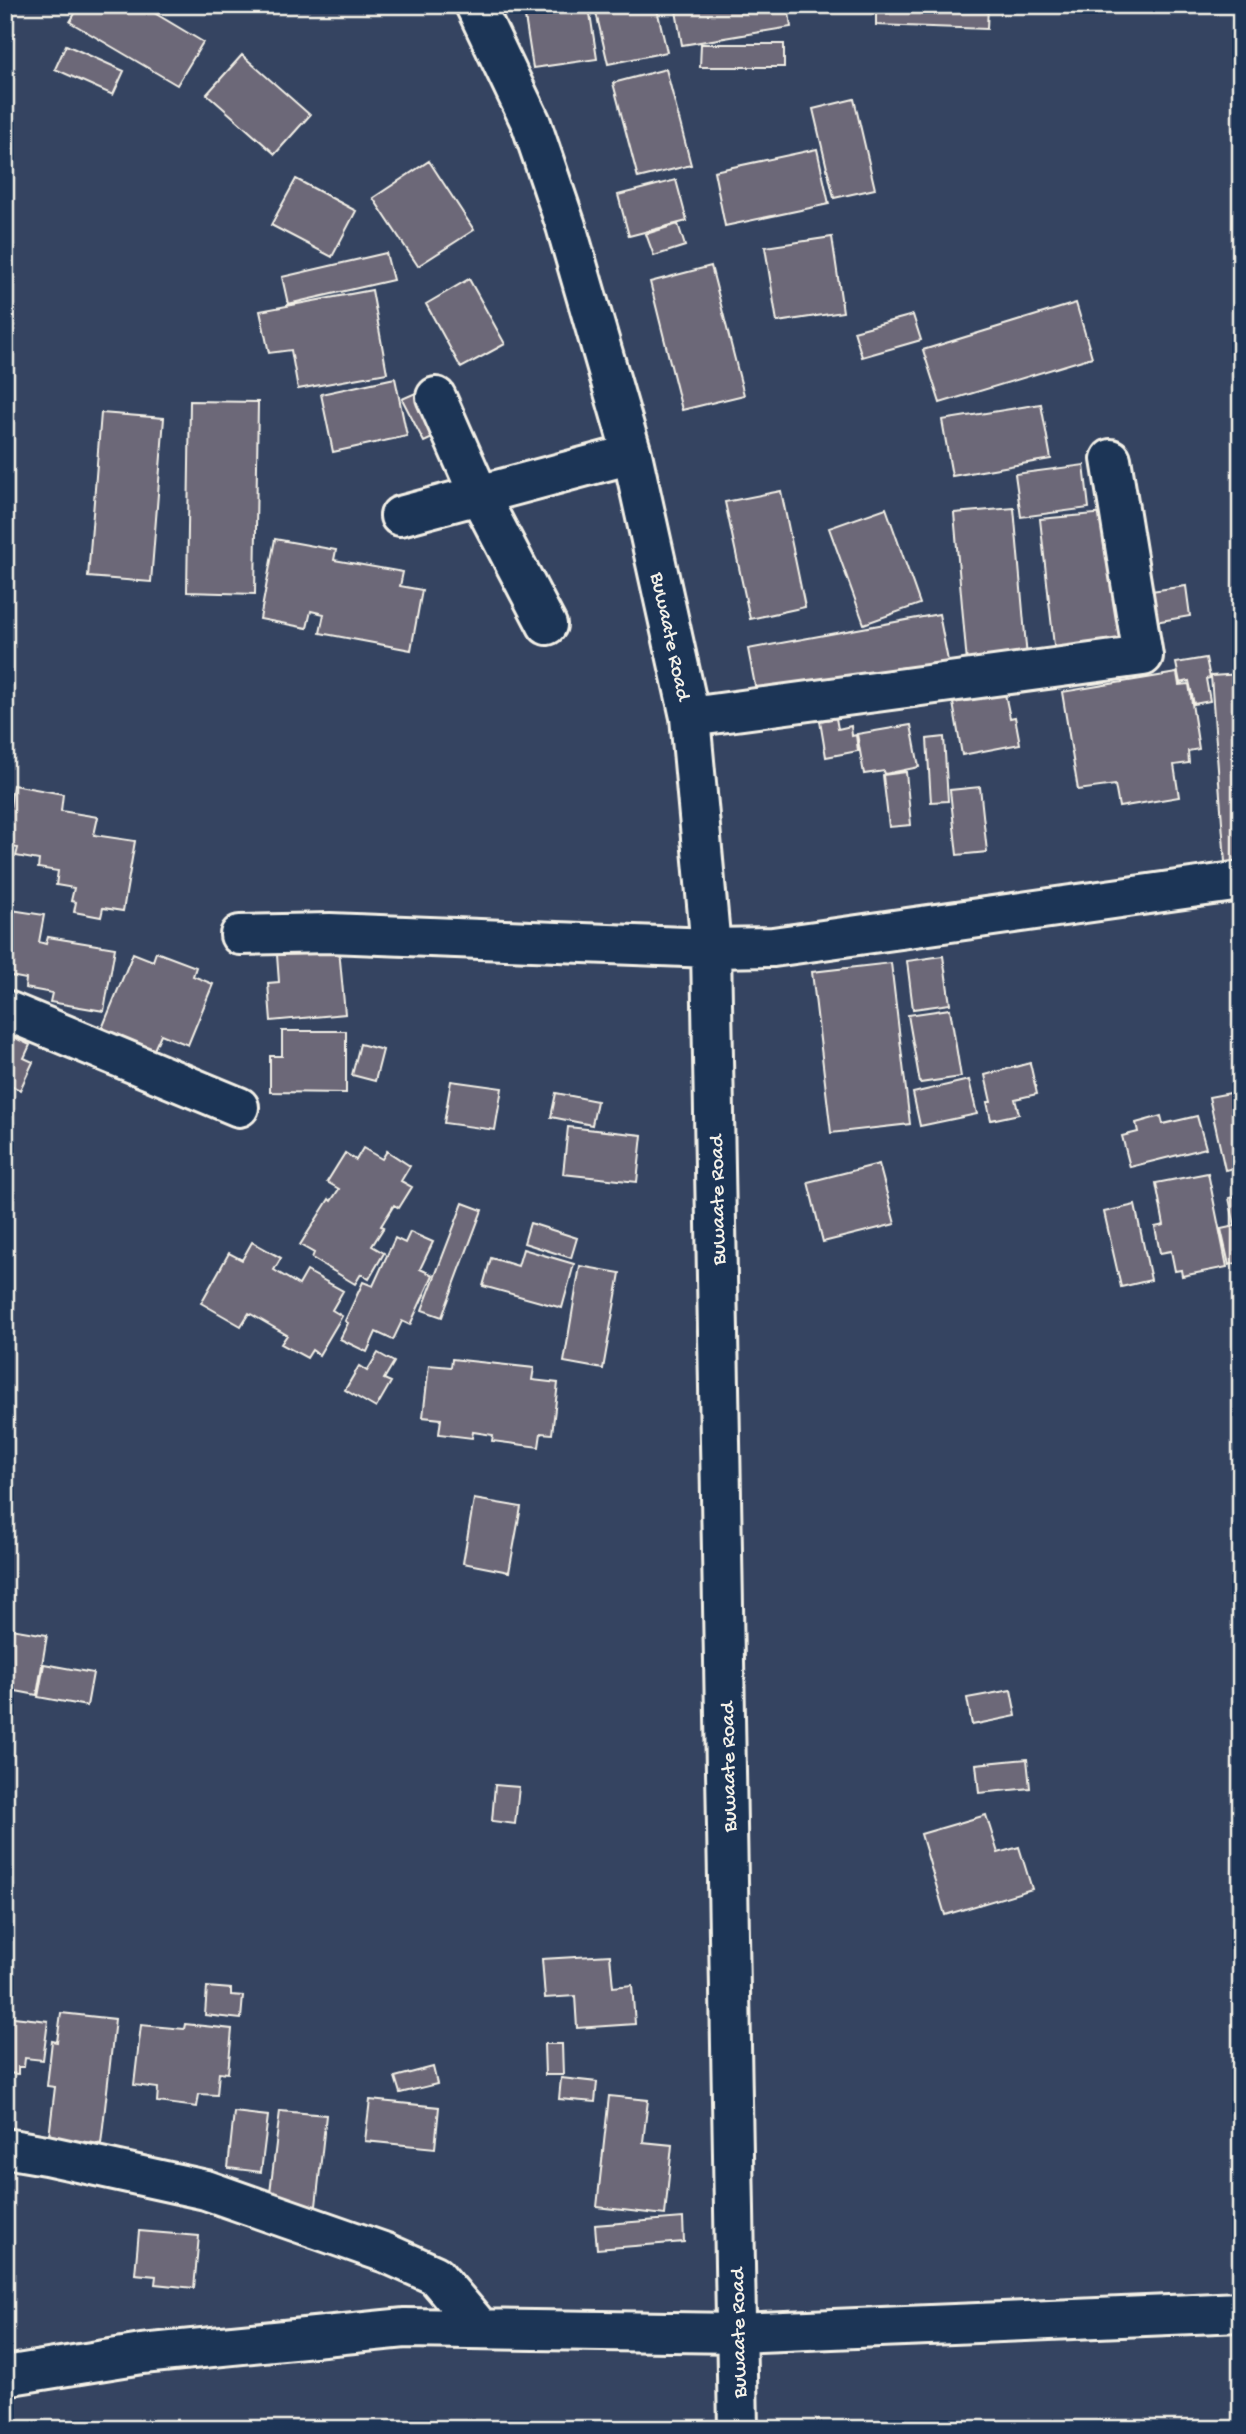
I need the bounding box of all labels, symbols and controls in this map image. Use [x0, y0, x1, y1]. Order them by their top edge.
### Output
street label: Buwaate Road [643, 569, 695, 705]
street label: Buwaate Road [706, 1133, 733, 1266]
street label: Buwaate Road [717, 1700, 744, 1833]
street label: Buwaate Road [727, 2266, 754, 2399]

